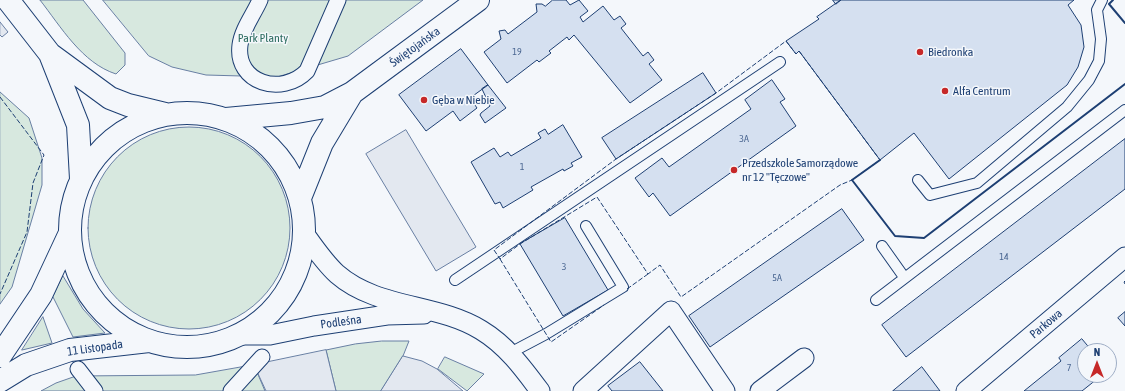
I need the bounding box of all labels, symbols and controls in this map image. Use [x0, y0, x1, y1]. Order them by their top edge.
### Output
street label: Świętojańska [387, 24, 443, 70]
park label: Park Planty [238, 31, 288, 45]
place label: Biedronka [928, 45, 973, 59]
house number: 19 [512, 46, 522, 58]
marker: Biedronka [915, 47, 925, 57]
place label: Alfa Centrum [953, 84, 1011, 98]
marker: Alfa Centrum [940, 86, 950, 96]
place label: Gęba w Niebie [432, 93, 495, 107]
marker: Gęba w Niebie [419, 95, 429, 105]
house number: 3A [739, 133, 749, 145]
place label: Przedszkole Samorządowe nr 12 "Tęczowe" [742, 156, 858, 184]
house number: 1 [520, 161, 524, 173]
marker: Przedszkole Samorządowe nr 12 "Tęczowe" [729, 165, 739, 175]
house number: 14 [999, 251, 1009, 263]
house number: 3 [562, 261, 566, 273]
house number: 5A [772, 272, 782, 284]
street label: Parkowa [1027, 306, 1065, 342]
street label: Podleśna [320, 312, 362, 332]
street label: 11 Listopada [66, 337, 124, 359]
north arrow [1077, 343, 1117, 383]
text: N [1094, 346, 1100, 358]
house number: 7 [1067, 362, 1071, 374]

